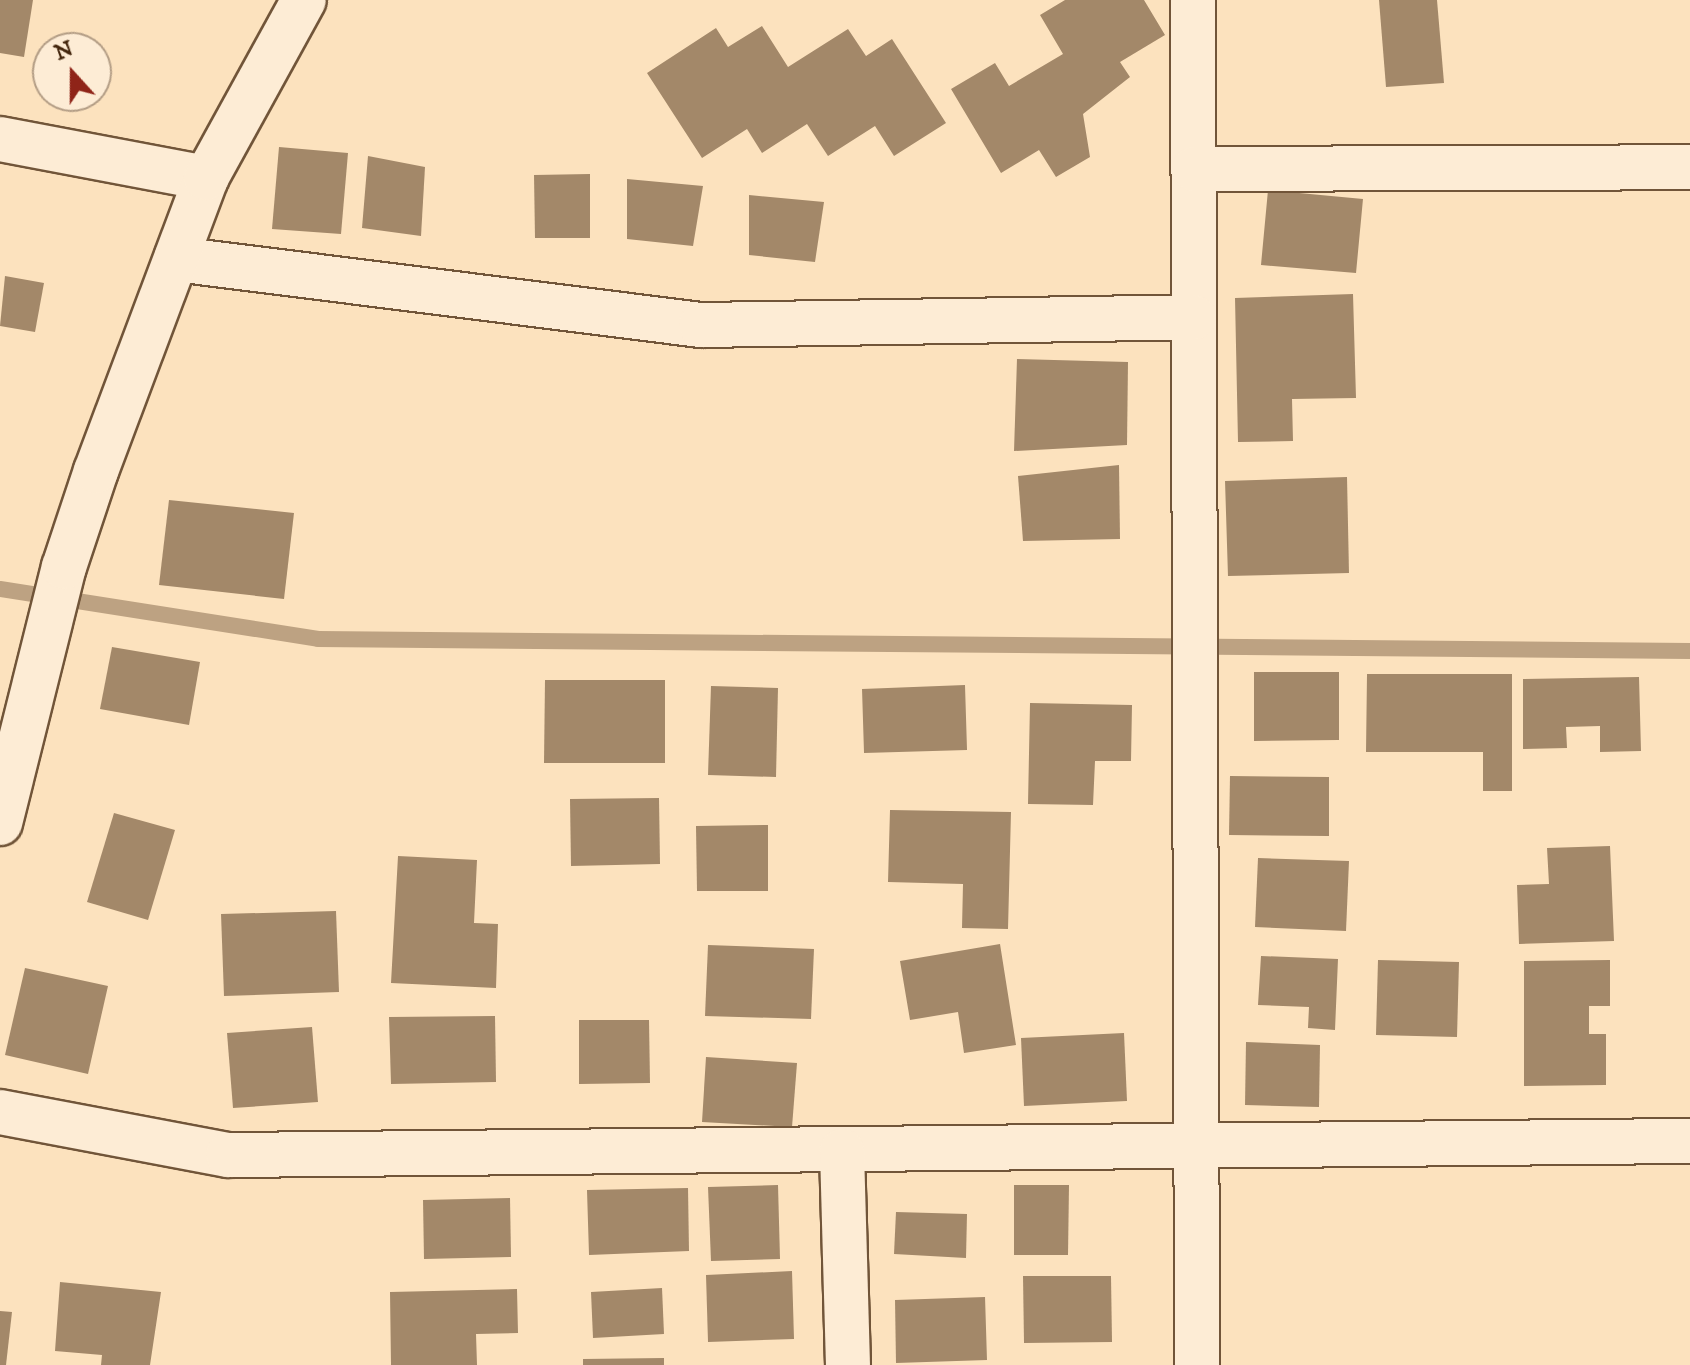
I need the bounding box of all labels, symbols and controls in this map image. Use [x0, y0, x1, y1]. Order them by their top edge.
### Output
north arrow [32, 32, 112, 112]
text: N [51, 35, 77, 67]

